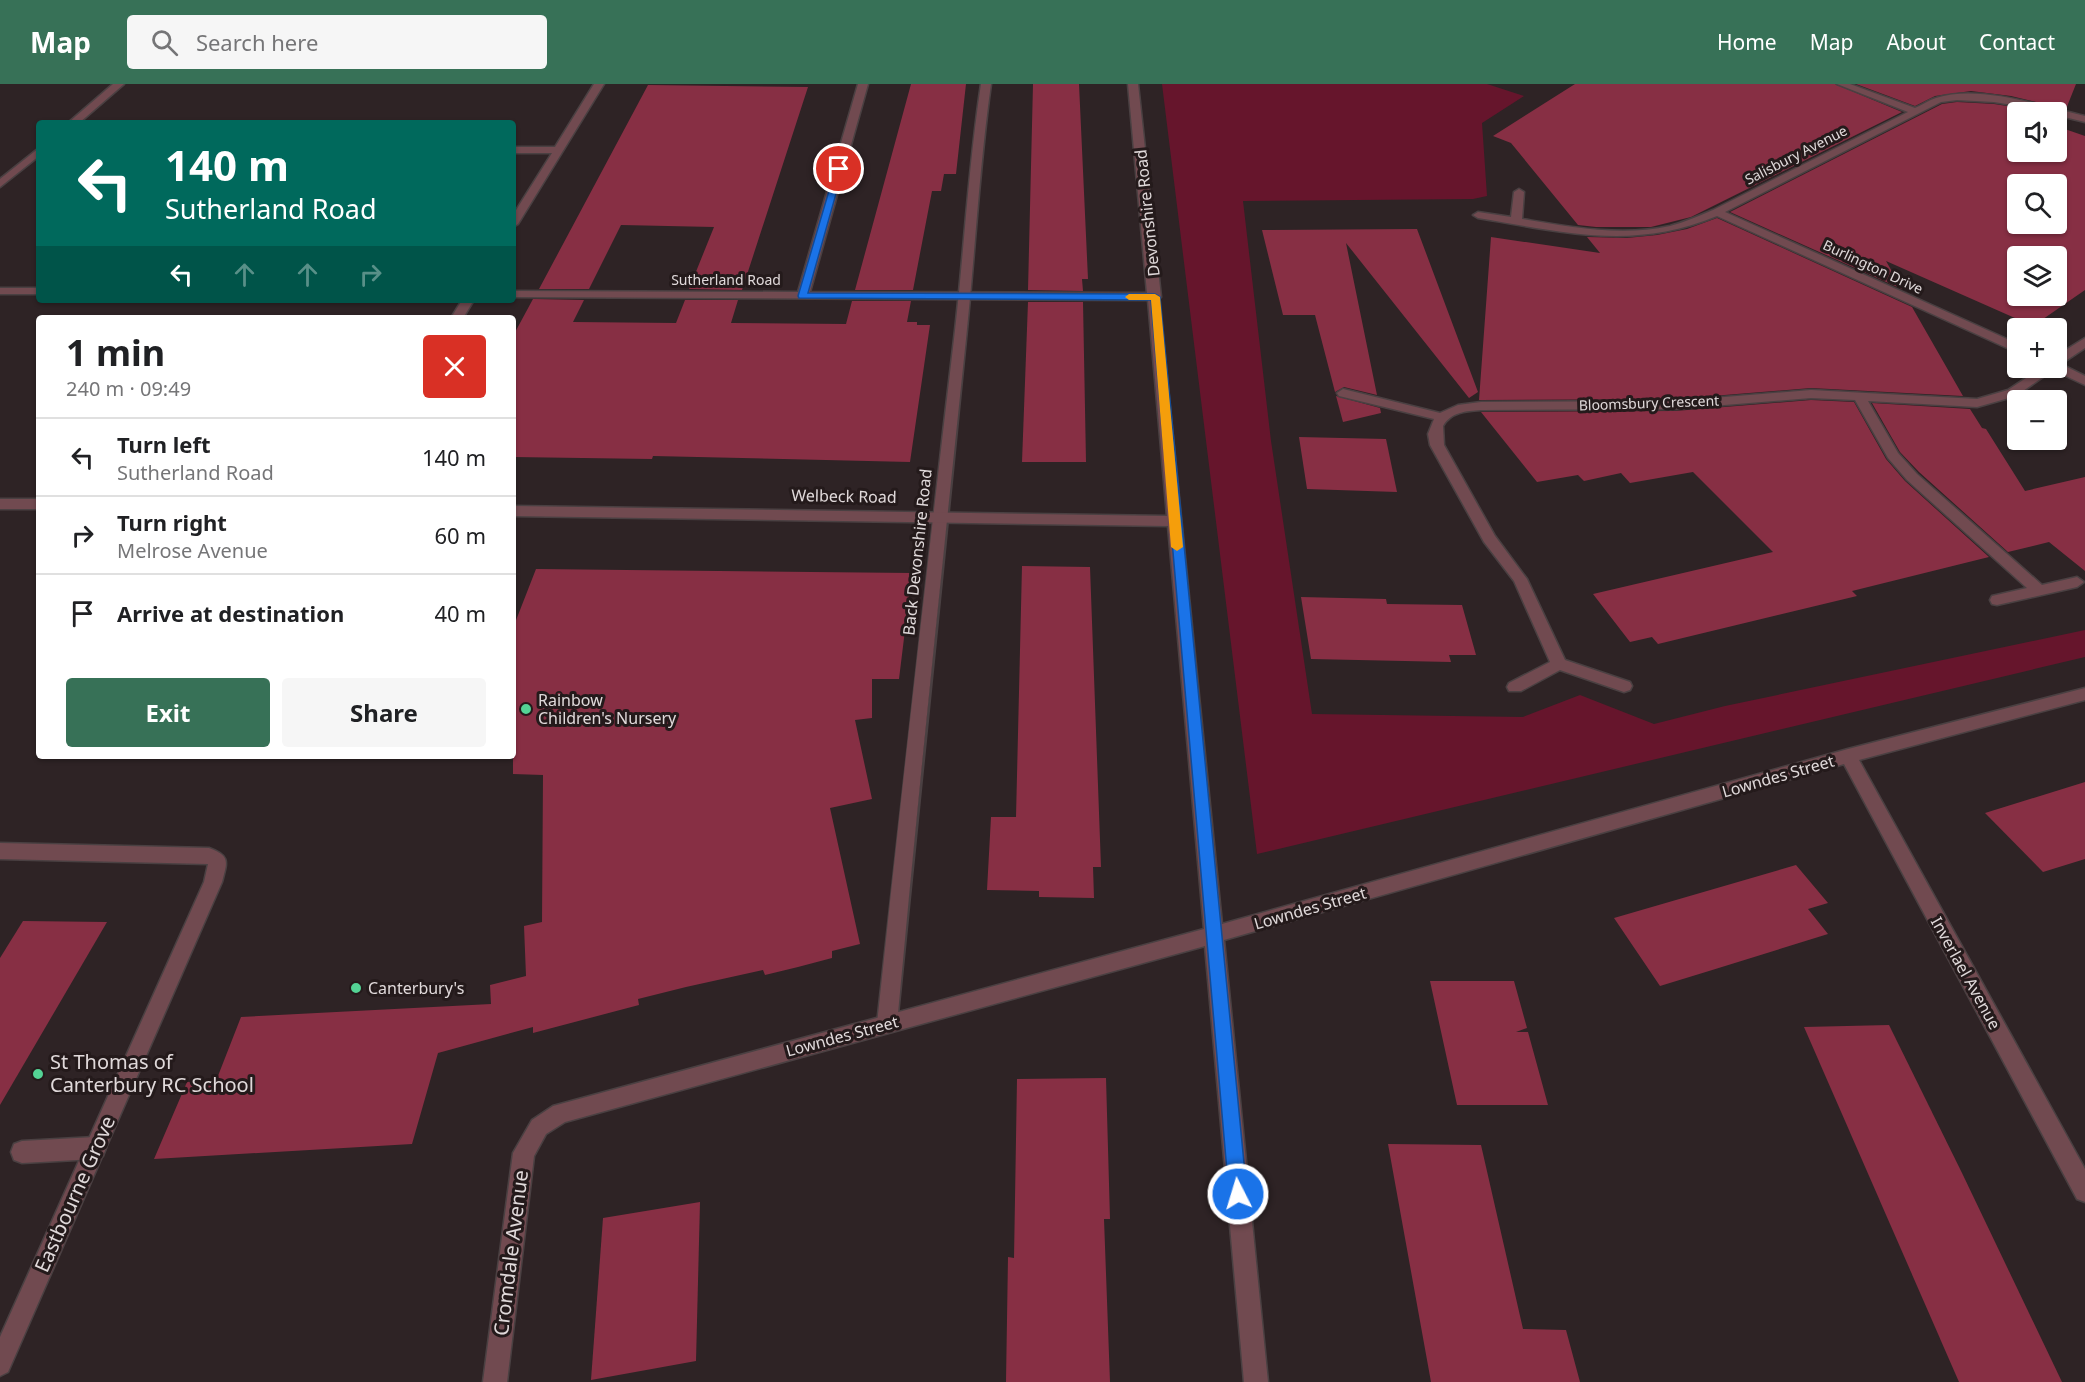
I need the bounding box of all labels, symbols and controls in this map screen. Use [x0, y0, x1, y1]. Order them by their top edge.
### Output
search box [127, 15, 547, 69]
text: Map [30, 23, 91, 61]
icon: search [148, 26, 181, 59]
text: Search here [196, 27, 318, 57]
text: Home [1717, 28, 1777, 56]
text: Map [1810, 28, 1853, 56]
text: About [1886, 28, 1946, 56]
text: Contact [1979, 28, 2055, 56]
map controls [2007, 102, 2067, 450]
button: sound [2007, 102, 2067, 162]
street label: Salisbury Avenue [1741, 121, 1850, 189]
text: 140 m [165, 136, 289, 193]
pin [813, 143, 864, 194]
icon: left [66, 144, 144, 222]
street label: Devonshire Road [1129, 148, 1165, 278]
icon: arrive [822, 152, 855, 185]
button: search [2007, 174, 2067, 234]
text: Sutherland Road [165, 190, 377, 227]
street label: Burlington Drive [1820, 235, 1926, 298]
button: layers [2007, 246, 2067, 306]
icon: left [165, 258, 198, 291]
icon: ahead [228, 258, 261, 291]
icon: ahead [291, 258, 324, 291]
icon: right [354, 258, 387, 291]
street label: Sutherland Road [671, 270, 781, 289]
button: + [2007, 318, 2067, 378]
text: 1 min [66, 328, 165, 377]
button: close [423, 335, 486, 398]
text: 240 m · 09:49 [66, 375, 191, 402]
button: − [2007, 390, 2067, 450]
street label: Bloomsbury Crescent [1578, 391, 1720, 414]
text: Turn left [117, 429, 211, 459]
icon: left [66, 441, 99, 474]
text: 140 m [422, 442, 486, 472]
text: Sutherland Road [117, 459, 274, 486]
street label: Back Devonshire Road [897, 468, 937, 636]
street label: Welbeck Road [791, 484, 897, 508]
text: Turn right [117, 507, 227, 537]
icon: right [66, 519, 99, 552]
text: 60 m [435, 520, 486, 550]
text: Melrose Avenue [117, 537, 268, 564]
icon: arrive [66, 597, 99, 630]
text: Arrive at destination [117, 598, 344, 628]
text: 40 m [435, 598, 486, 628]
button: Exit [66, 678, 270, 747]
button: Share [282, 678, 486, 747]
place label: Rainbow Children's Nursery [538, 689, 677, 729]
marker: Rainbow Children's Nursery [519, 702, 533, 716]
street label: Lowndes Street [1719, 749, 1837, 803]
street label: Lowndes Street [1251, 881, 1369, 935]
street label: Inverlael Avenue [1926, 913, 2006, 1033]
place label: Canterbury's [368, 977, 464, 999]
marker: Canterbury's [349, 981, 363, 995]
street label: Lowndes Street [783, 1010, 901, 1062]
place label: St Thomas of Canterbury RC School [50, 1048, 254, 1098]
marker: St Thomas of Canterbury RC School [31, 1067, 45, 1081]
street label: Eastbourne Grove [28, 1111, 121, 1276]
position arrow [1206, 1162, 1270, 1226]
street label: Cromdale Avenue [487, 1169, 534, 1337]

